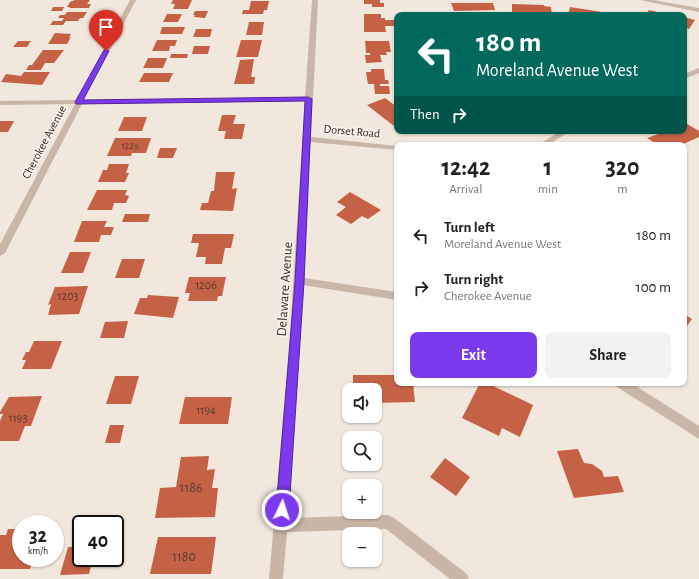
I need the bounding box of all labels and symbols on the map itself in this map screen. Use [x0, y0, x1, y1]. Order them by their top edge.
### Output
pin [89, 10, 123, 51]
street label: Cherokee Avenue [20, 103, 68, 181]
street label: Dorset Road [323, 123, 381, 139]
house number: 1229 [121, 141, 139, 151]
street label: Delaware Avenue [275, 241, 295, 337]
house number: 1206 [195, 279, 217, 291]
house number: 1203 [58, 290, 78, 302]
house number: 1194 [196, 404, 216, 416]
house number: 1193 [9, 412, 27, 424]
house number: 1186 [180, 481, 202, 495]
position arrow [261, 489, 303, 531]
speed limit sign: 40 [72, 515, 124, 567]
house number: 1180 [172, 550, 196, 564]

